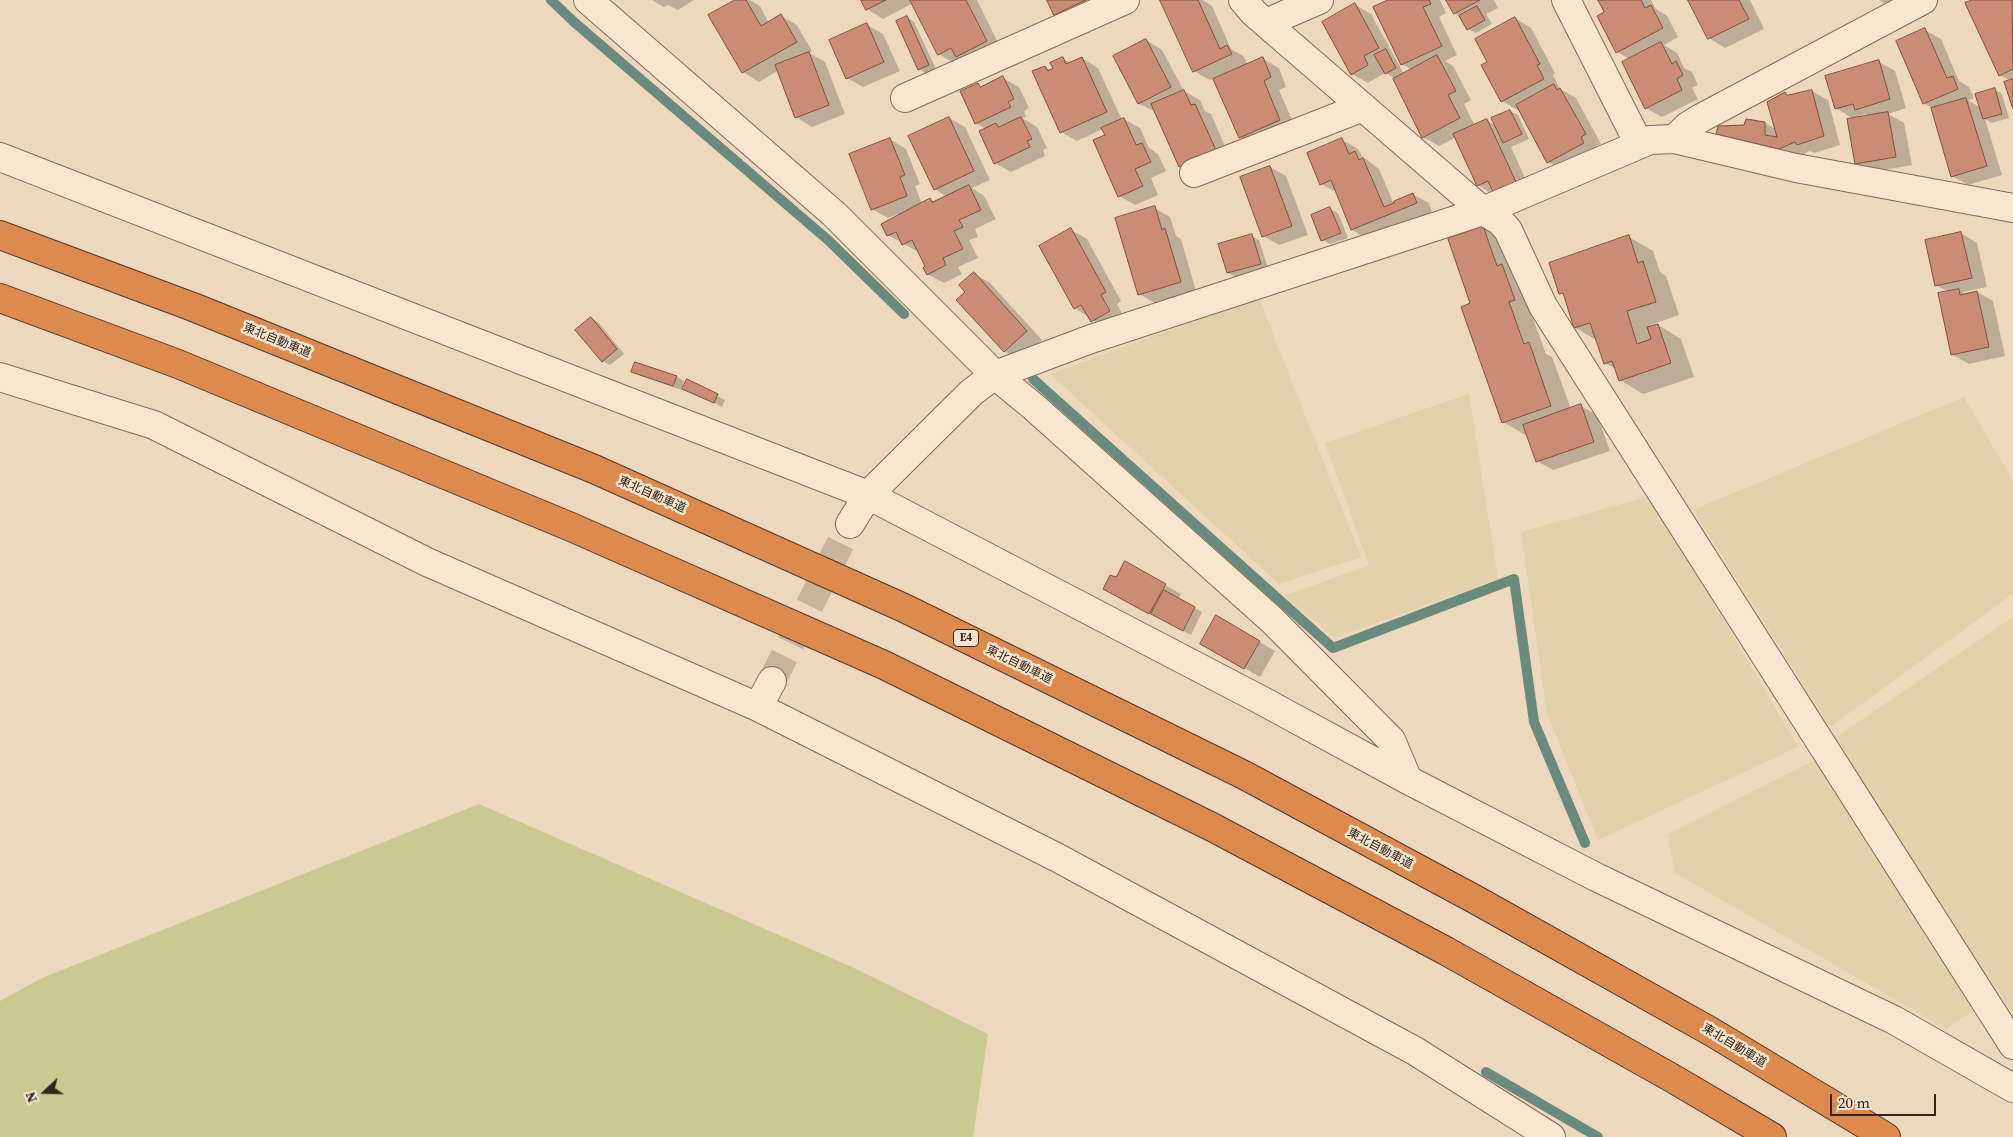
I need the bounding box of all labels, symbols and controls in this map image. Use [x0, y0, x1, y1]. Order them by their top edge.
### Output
street label: 東北自動車道 [241, 321, 313, 361]
street label: 東北自動車道 [616, 474, 688, 516]
road number: E4 [954, 630, 978, 646]
street label: 東北自動車道 [983, 643, 1055, 687]
street label: 東北自動車道 [1345, 826, 1415, 872]
street label: 東北自動車道 [1699, 1021, 1769, 1071]
north arrow [20, 1067, 70, 1117]
scale bar [1833, 1084, 1939, 1116]
text: N [20, 1089, 42, 1106]
text: 20 m [1838, 1092, 1870, 1113]

